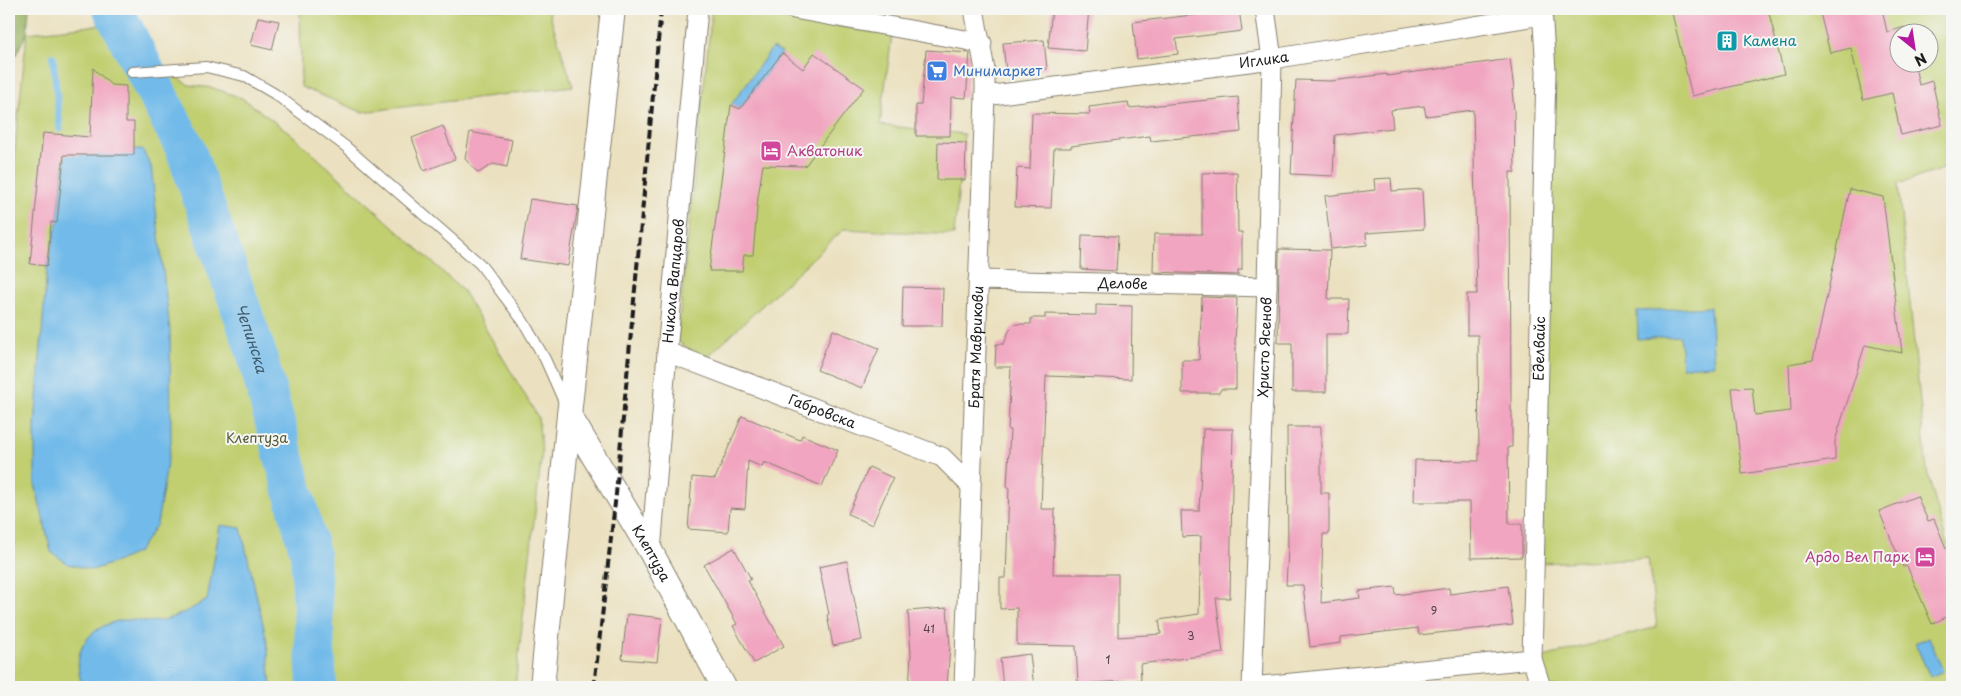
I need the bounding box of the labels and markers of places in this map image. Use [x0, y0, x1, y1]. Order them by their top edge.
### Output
building icon: Камена [1715, 29, 1739, 53]
place label: Камена [1743, 30, 1797, 51]
supermarket icon: Минимаркет [925, 59, 949, 83]
place label: Минимаркет [953, 60, 1043, 81]
hotel icon: Акватоник [759, 139, 783, 163]
place label: Акватоник [787, 140, 863, 161]
hotel icon: Ардо Вел Парк [1913, 545, 1937, 569]
place label: Ардо Вел Парк [1805, 546, 1910, 567]

